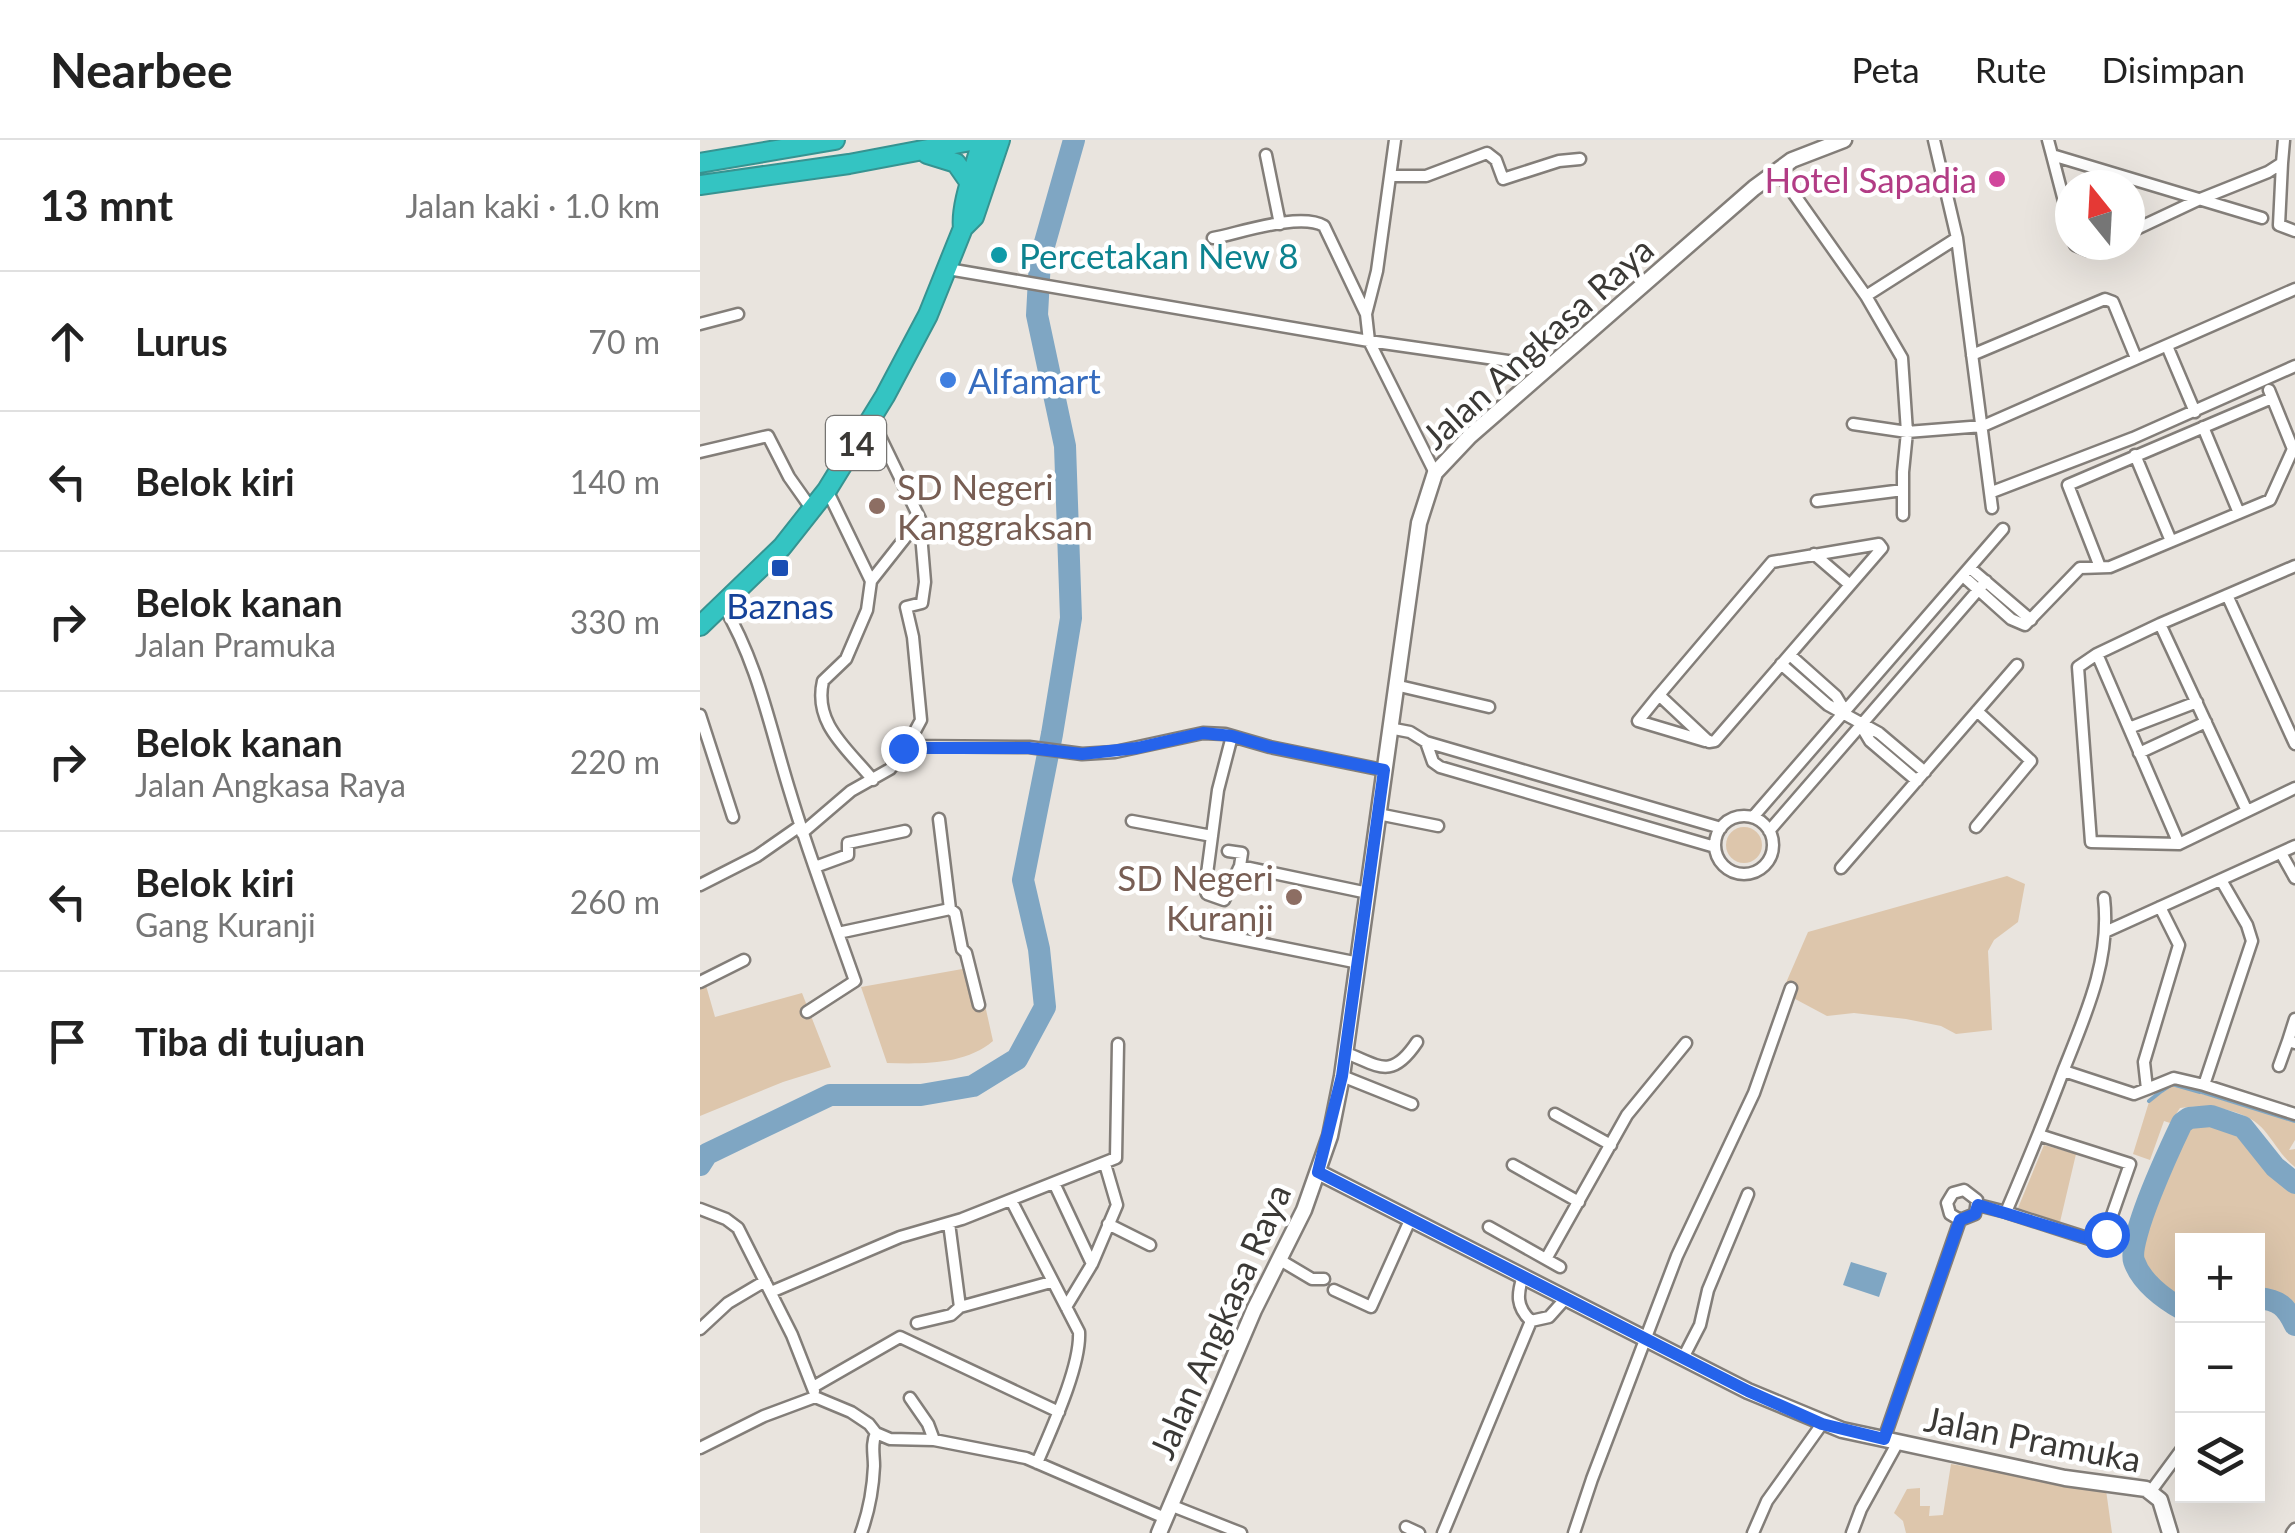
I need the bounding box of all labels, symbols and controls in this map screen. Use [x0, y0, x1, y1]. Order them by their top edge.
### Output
text: Nearbee [50, 41, 233, 98]
text: Peta [1851, 48, 1920, 90]
text: Rute [1975, 48, 2046, 90]
text: Disimpan [2101, 48, 2245, 90]
place label: Hotel Sapadia [1765, 158, 1977, 200]
marker: Hotel Sapadia [1986, 168, 2008, 190]
north arrow [2055, 170, 2145, 260]
text: 13 mnt [40, 180, 173, 230]
text: Jalan kaki · 1.0 km [405, 186, 660, 225]
street label: Jalan Angkasa Raya [1413, 227, 1661, 457]
place label: Percetakan New 8 [1019, 234, 1298, 276]
marker: Percetakan New 8 [988, 244, 1010, 266]
icon: ahead [40, 314, 95, 369]
text: Lurus [135, 318, 228, 364]
text: 70 m [588, 322, 660, 361]
place label: Alfamart [968, 359, 1101, 401]
marker: Alfamart [937, 369, 959, 391]
road number: 14 [826, 416, 886, 470]
icon: left [40, 454, 95, 509]
text: Belok kiri [135, 458, 295, 504]
text: 140 m [570, 462, 660, 501]
place label: SD Negeri Kanggraksan [897, 465, 1093, 547]
marker: SD Negeri Kanggraksan [866, 495, 888, 517]
marker: Baznas [769, 557, 791, 579]
text: Belok kanan [135, 579, 343, 625]
place label: Baznas [726, 584, 834, 626]
icon: right [40, 594, 95, 649]
text: 330 m [570, 602, 660, 641]
text: Jalan Pramuka [135, 625, 336, 664]
text: Belok kanan [135, 719, 343, 765]
route end [881, 726, 927, 772]
icon: right [40, 734, 95, 789]
text: 220 m [570, 742, 660, 781]
text: Jalan Angkasa Raya [135, 765, 406, 804]
place label: SD Negeri Kuranji [1117, 856, 1274, 938]
text: Belok kiri [135, 859, 295, 905]
icon: left [40, 874, 95, 929]
text: 260 m [570, 882, 660, 921]
marker: SD Negeri Kuranji [1283, 886, 1305, 908]
text: Gang Kuranji [135, 905, 316, 944]
icon: arrive [40, 1014, 95, 1069]
text: Tiba di tujuan [135, 1018, 365, 1064]
street label: Jalan Angkasa Raya [1140, 1177, 1298, 1465]
route start [2084, 1212, 2130, 1258]
map controls [2175, 1233, 2265, 1503]
button: + [2175, 1233, 2265, 1323]
button: − [2175, 1323, 2265, 1413]
street label: Jalan Pramuka [1921, 1396, 2145, 1480]
button: layers [2175, 1413, 2265, 1503]

